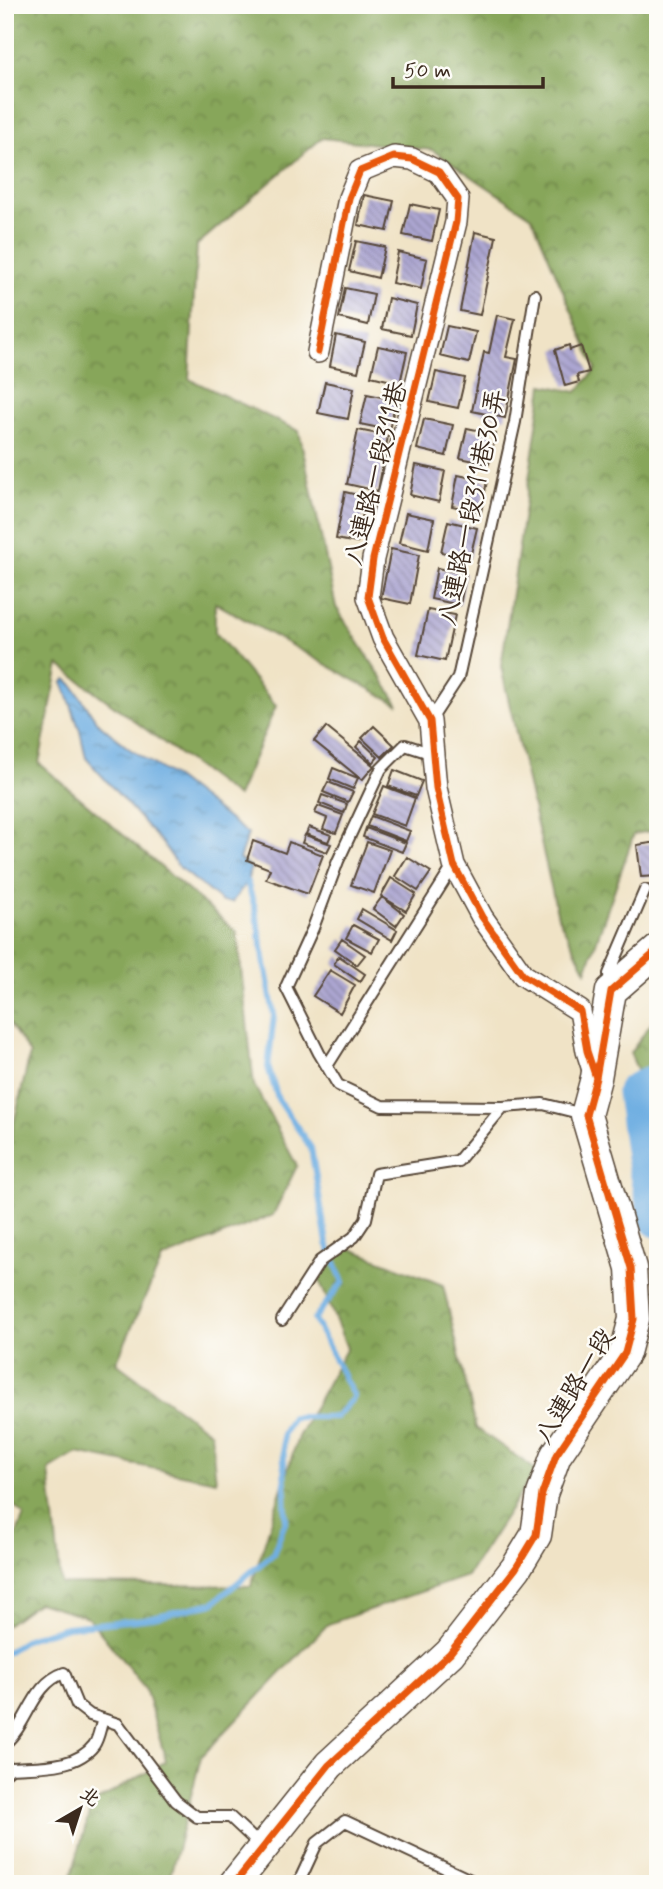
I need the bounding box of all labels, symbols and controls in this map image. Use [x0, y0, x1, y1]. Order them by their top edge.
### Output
scale bar [393, 46, 544, 90]
text: 50 m [404, 57, 451, 85]
street label: 八連路一段311巷 [338, 378, 416, 569]
street label: 八連路一段311巷30弄 [431, 386, 515, 629]
street label: 八連路一段 [528, 1323, 624, 1452]
north arrow [46, 1773, 116, 1843]
text: 北 [74, 1781, 105, 1813]

